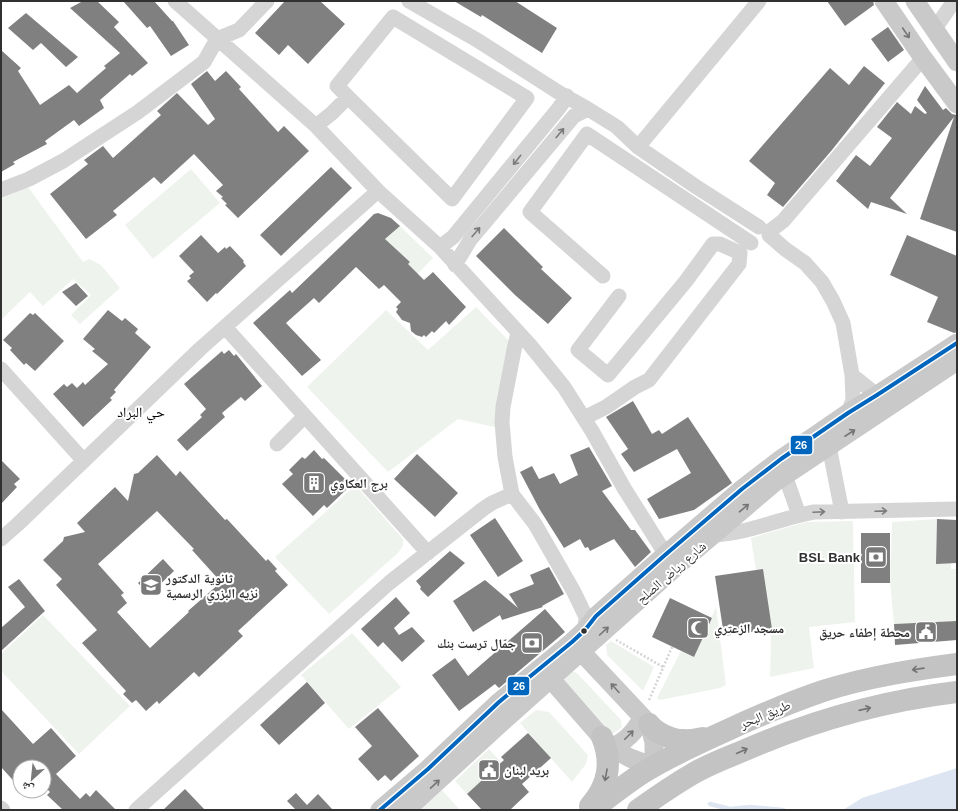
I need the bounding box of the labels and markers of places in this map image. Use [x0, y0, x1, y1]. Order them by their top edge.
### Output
building icon: برج العكاوي [301, 470, 327, 496]
place label: برج العكاوي [330, 476, 388, 494]
bank icon: BSL Bank [863, 544, 889, 570]
place label: BSL Bank [799, 550, 861, 565]
place label: ثانوية الدكتور نزيه البزري الرسمية [165, 571, 258, 604]
school or university icon: ثانوية الدكتور نزيه البزري الرسمية [138, 572, 164, 598]
mosque icon: مسجد الزعتري [685, 615, 711, 641]
public building icon: محطة إطفاء حريق [913, 619, 939, 645]
place label: مسجد الزعتري [714, 621, 784, 639]
place label: محطة إطفاء حريق [819, 625, 910, 641]
unlabelled marker [579, 626, 589, 636]
bank icon: جمّال ترست بنك [519, 630, 545, 656]
place label: جمّال ترست بنك [437, 636, 516, 651]
public building icon: بريد لبنان [476, 757, 502, 783]
place label: بريد لبنان [504, 763, 550, 778]

